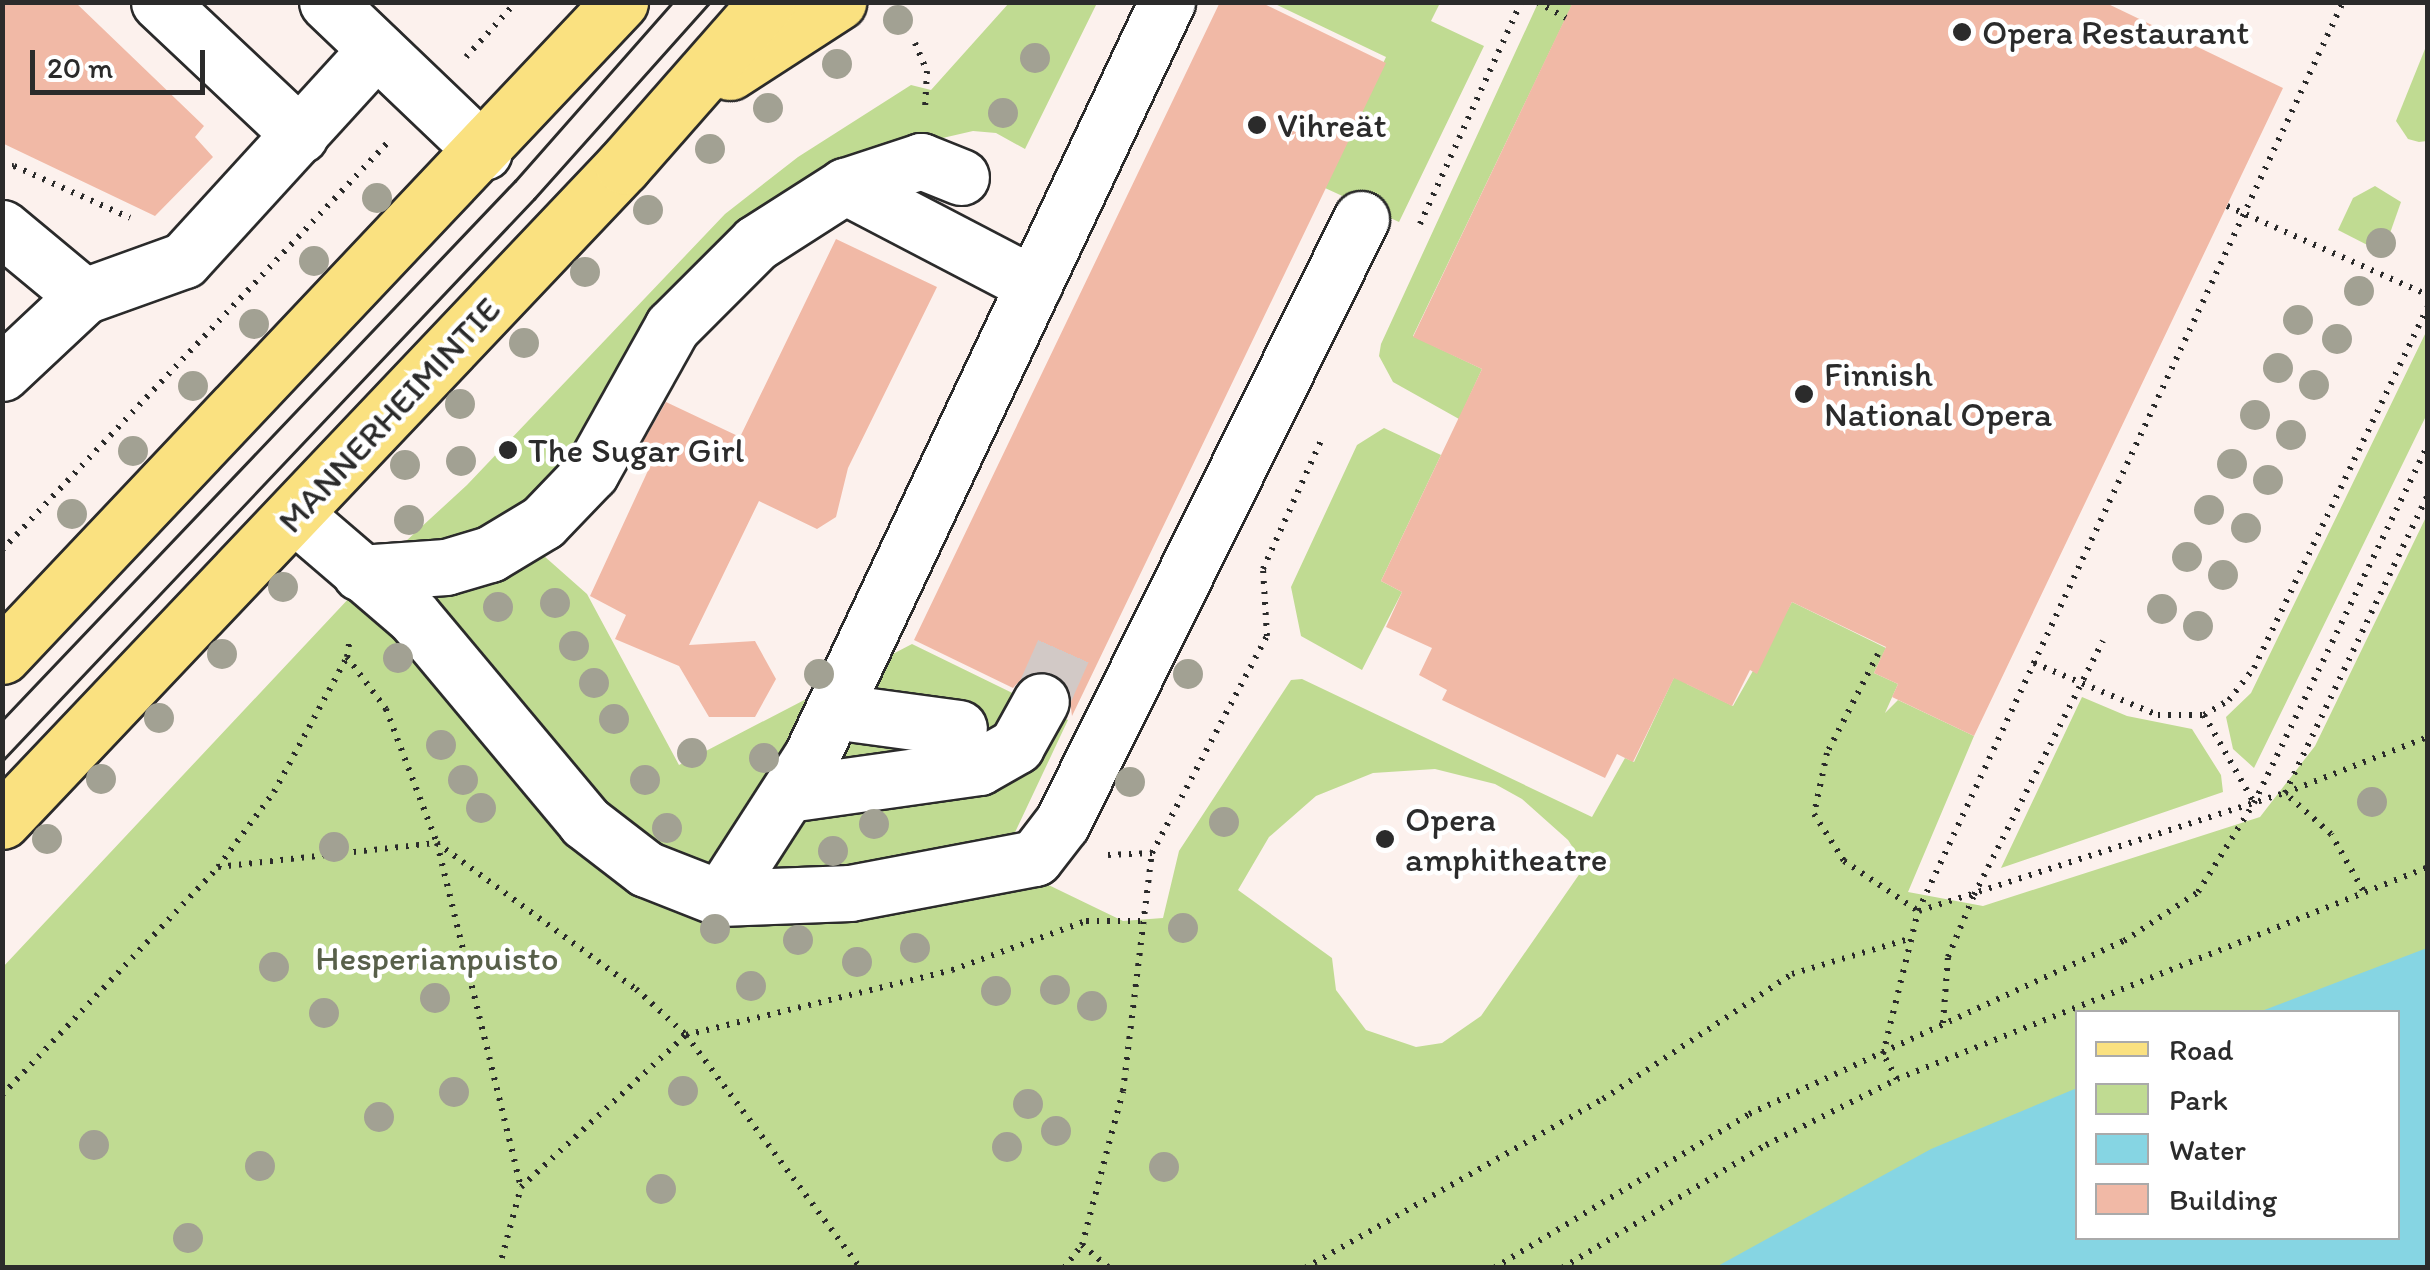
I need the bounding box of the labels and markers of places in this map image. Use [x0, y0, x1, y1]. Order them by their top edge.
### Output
place label: Opera Restaurant [1982, 11, 2249, 53]
marker: Opera Restaurant [1951, 21, 1973, 43]
place label: Vihreät [1277, 104, 1387, 146]
marker: Vihreät [1246, 114, 1268, 136]
place label: Finnish National Opera [1824, 353, 2051, 435]
marker: Finnish National Opera [1793, 383, 1815, 405]
place label: The Sugar Girl [528, 429, 743, 471]
marker: The Sugar Girl [497, 439, 519, 461]
place label: Opera amphitheatre [1405, 798, 1607, 880]
marker: Opera amphitheatre [1374, 828, 1396, 850]

